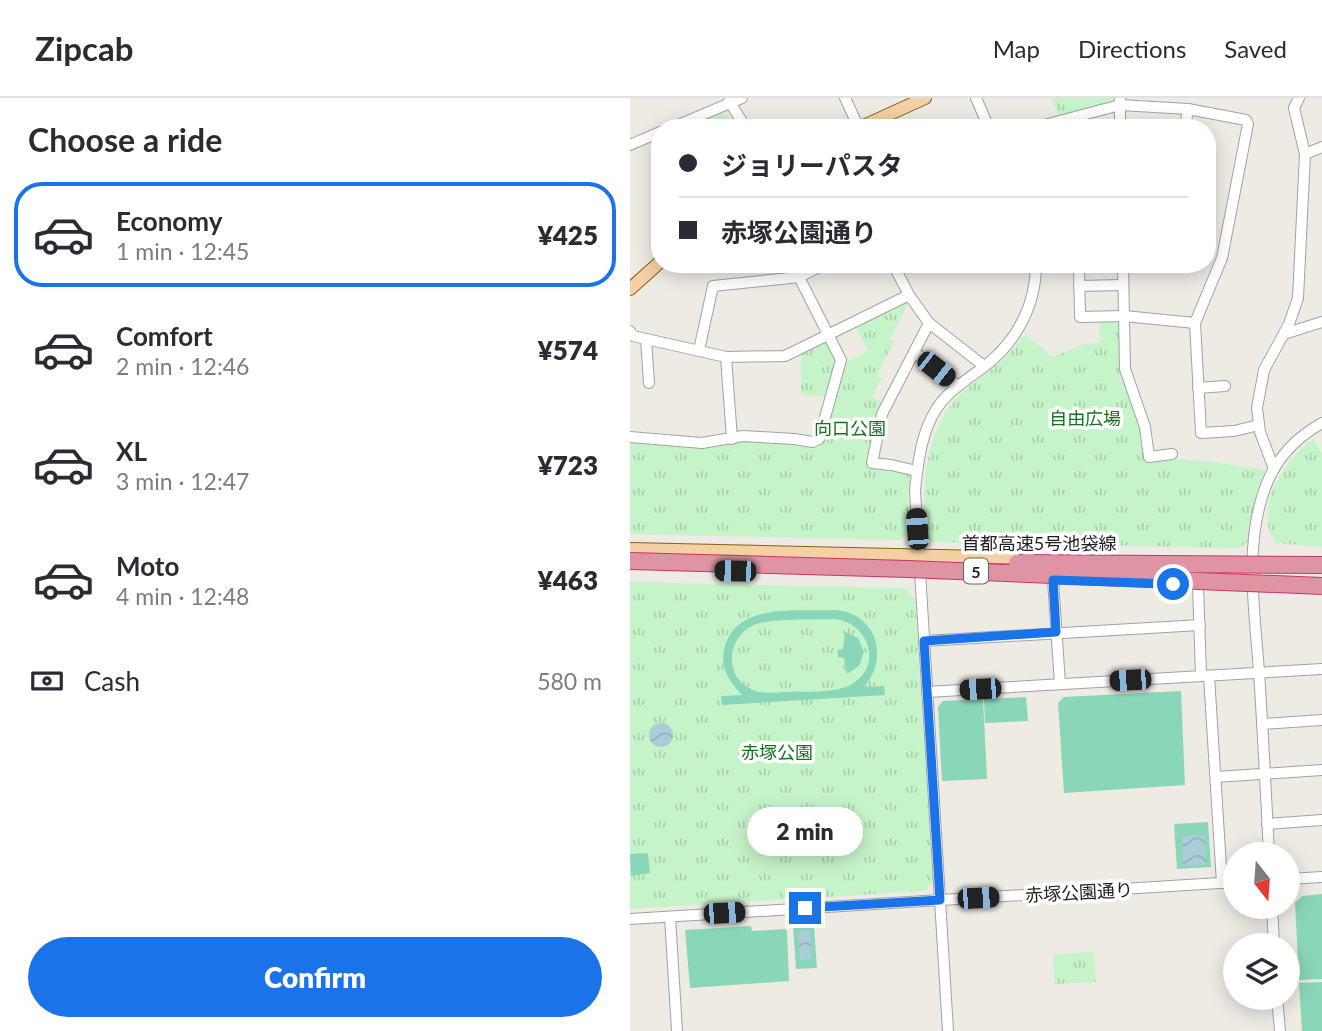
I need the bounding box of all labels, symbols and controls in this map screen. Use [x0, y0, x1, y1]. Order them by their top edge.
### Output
text: Zipcab [35, 28, 133, 68]
text: Map [993, 34, 1040, 63]
text: Directions [1078, 34, 1186, 63]
text: Saved [1224, 34, 1287, 63]
text: Choose a ride [28, 120, 222, 159]
text: ジョリーパスタ [721, 149, 903, 181]
icon: car [32, 203, 95, 266]
text: Economy [116, 205, 222, 237]
text: 赤塚公園通り [721, 216, 877, 248]
text: ¥425 [538, 219, 598, 251]
text: 1 min · 12:45 [116, 237, 249, 265]
icon: car [32, 318, 95, 381]
text: Comfort [116, 320, 213, 352]
text: ¥574 [538, 334, 598, 366]
car [913, 348, 960, 390]
text: 2 min · 12:46 [116, 352, 249, 380]
park label: 自由広場 [1049, 407, 1121, 429]
park label: 向口公園 [814, 417, 886, 439]
icon: car [32, 433, 95, 496]
text: XL [116, 435, 147, 467]
text: ¥723 [538, 449, 598, 481]
text: 3 min · 12:47 [116, 467, 249, 495]
car [906, 507, 929, 551]
street label: 首都高速5号池袋線 [962, 532, 1116, 554]
icon: car [32, 548, 95, 611]
text: Moto [116, 550, 179, 582]
road number: 5 [964, 558, 988, 584]
car [714, 560, 757, 582]
text: ¥463 [538, 564, 598, 596]
route start [1157, 568, 1189, 600]
text: 4 min · 12:48 [116, 582, 249, 610]
icon: cash [28, 662, 66, 700]
text: Cash [84, 665, 140, 697]
text: 580 m [537, 667, 602, 695]
car [1109, 668, 1152, 692]
car [959, 677, 1002, 701]
park label: 赤塚公園 [741, 741, 813, 763]
callout: 2 min [747, 806, 863, 856]
text: 2 min [776, 817, 834, 845]
north arrow [1223, 842, 1300, 919]
map controls [1223, 842, 1300, 1010]
street label: 赤塚公園通り [1024, 878, 1134, 906]
car [957, 886, 1000, 910]
route end [789, 892, 821, 924]
car [703, 901, 746, 925]
button: layers [1223, 933, 1300, 1010]
button: Confirm [28, 937, 602, 1017]

